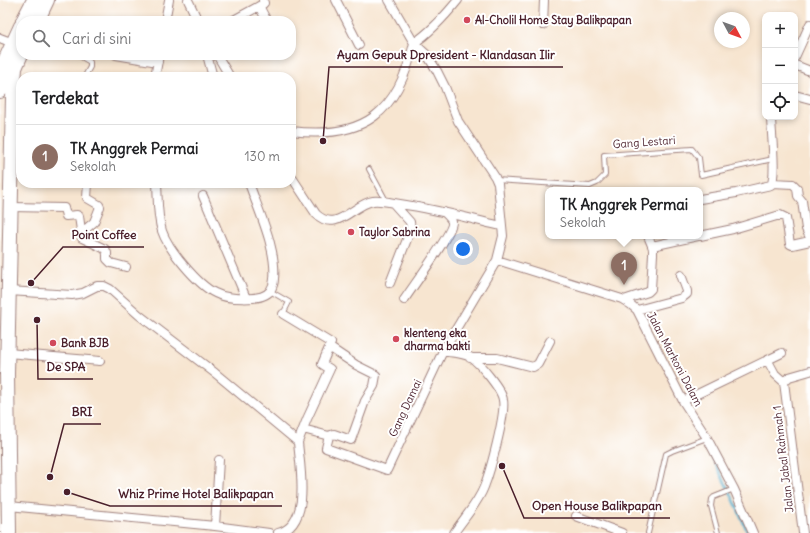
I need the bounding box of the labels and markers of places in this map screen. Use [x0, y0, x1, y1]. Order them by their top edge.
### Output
place label: Al-Cholil Home Stay Balikpapan [475, 13, 632, 28]
marker: Al-Cholil Home Stay Balikpapan [462, 15, 472, 25]
callout: Ayam Gepuk Dpresident - Klandasan Ilir [329, 43, 563, 67]
callout: Point Coffee [63, 223, 144, 247]
place label: Taylor Sabrina [359, 225, 431, 240]
marker: Taylor Sabrina [346, 227, 356, 237]
pin: 1 [611, 252, 637, 285]
place label: klenteng eka dharma bakti [404, 326, 470, 353]
marker: klenteng eka dharma bakti [391, 334, 401, 344]
place label: Bank BJB [61, 336, 109, 350]
marker: Bank BJB [48, 338, 58, 348]
callout: De SPA [38, 355, 93, 379]
callout: BRI [64, 400, 101, 424]
callout: Whiz Prime Hotel Balikpapan [110, 482, 282, 506]
callout: Open House Balikpapan [524, 494, 670, 518]

